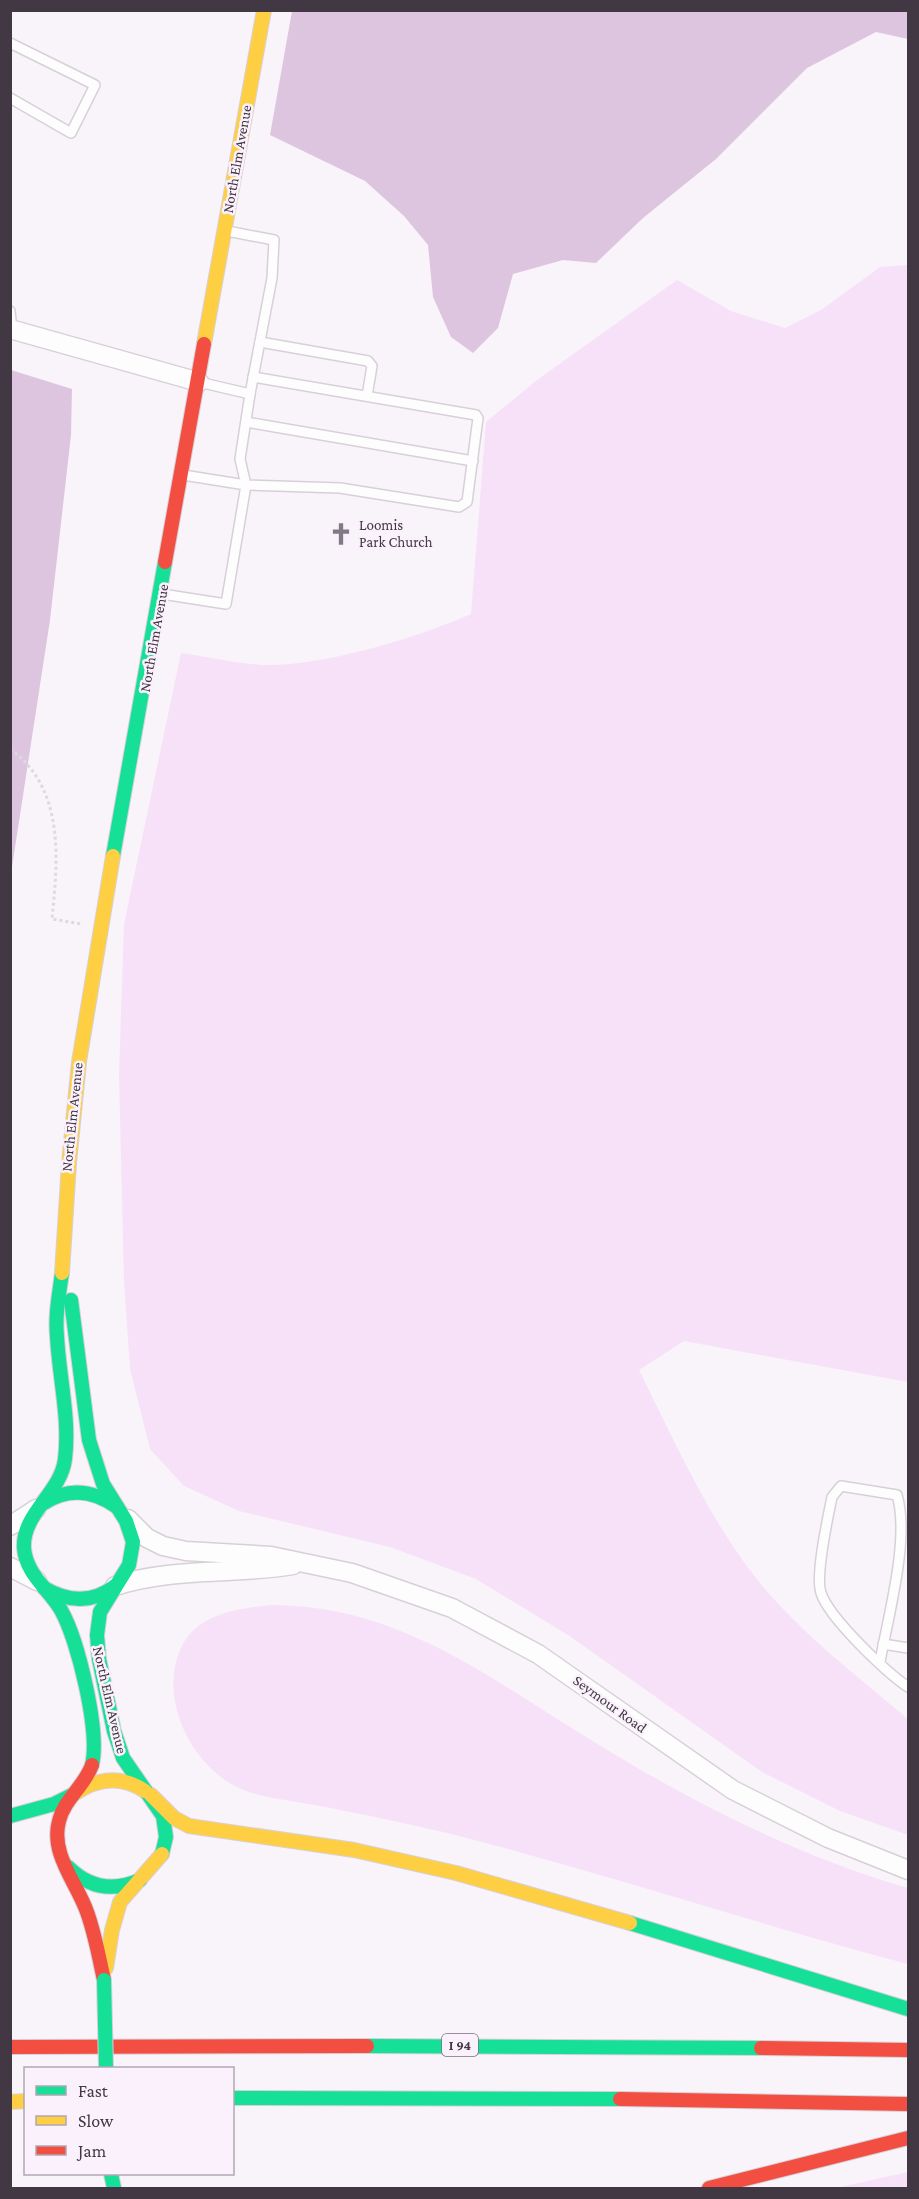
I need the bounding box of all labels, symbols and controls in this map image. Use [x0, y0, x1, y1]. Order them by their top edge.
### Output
street label: North Elm Avenue [220, 103, 254, 214]
place label: Loomis Park Church [359, 517, 433, 550]
church icon: Loomis Park Church [328, 521, 354, 547]
street label: North Elm Avenue [137, 582, 171, 693]
street label: North Elm Avenue [58, 1061, 86, 1172]
street label: North Elm Avenue [90, 1645, 130, 1756]
street label: Seymour Road [570, 1672, 650, 1737]
road number: I 94 [442, 2034, 478, 2056]
legend [24, 2067, 234, 2175]
text: Fast [78, 2081, 109, 2101]
text: Slow [78, 2111, 114, 2131]
text: Jam [76, 2141, 107, 2161]

